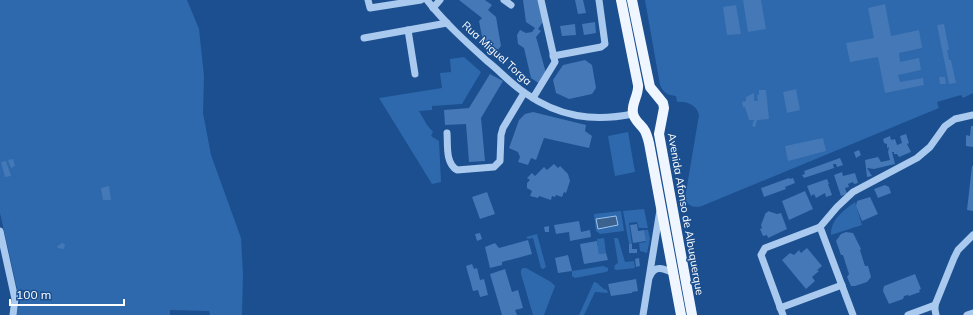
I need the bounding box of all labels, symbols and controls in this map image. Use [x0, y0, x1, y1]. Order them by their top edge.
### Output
street label: Rua Miguel Torga [459, 18, 535, 88]
street label: Avenida Afonso de Albuquerque [665, 132, 707, 296]
scale bar [10, 281, 124, 307]
text: 100 m [16, 287, 51, 302]

